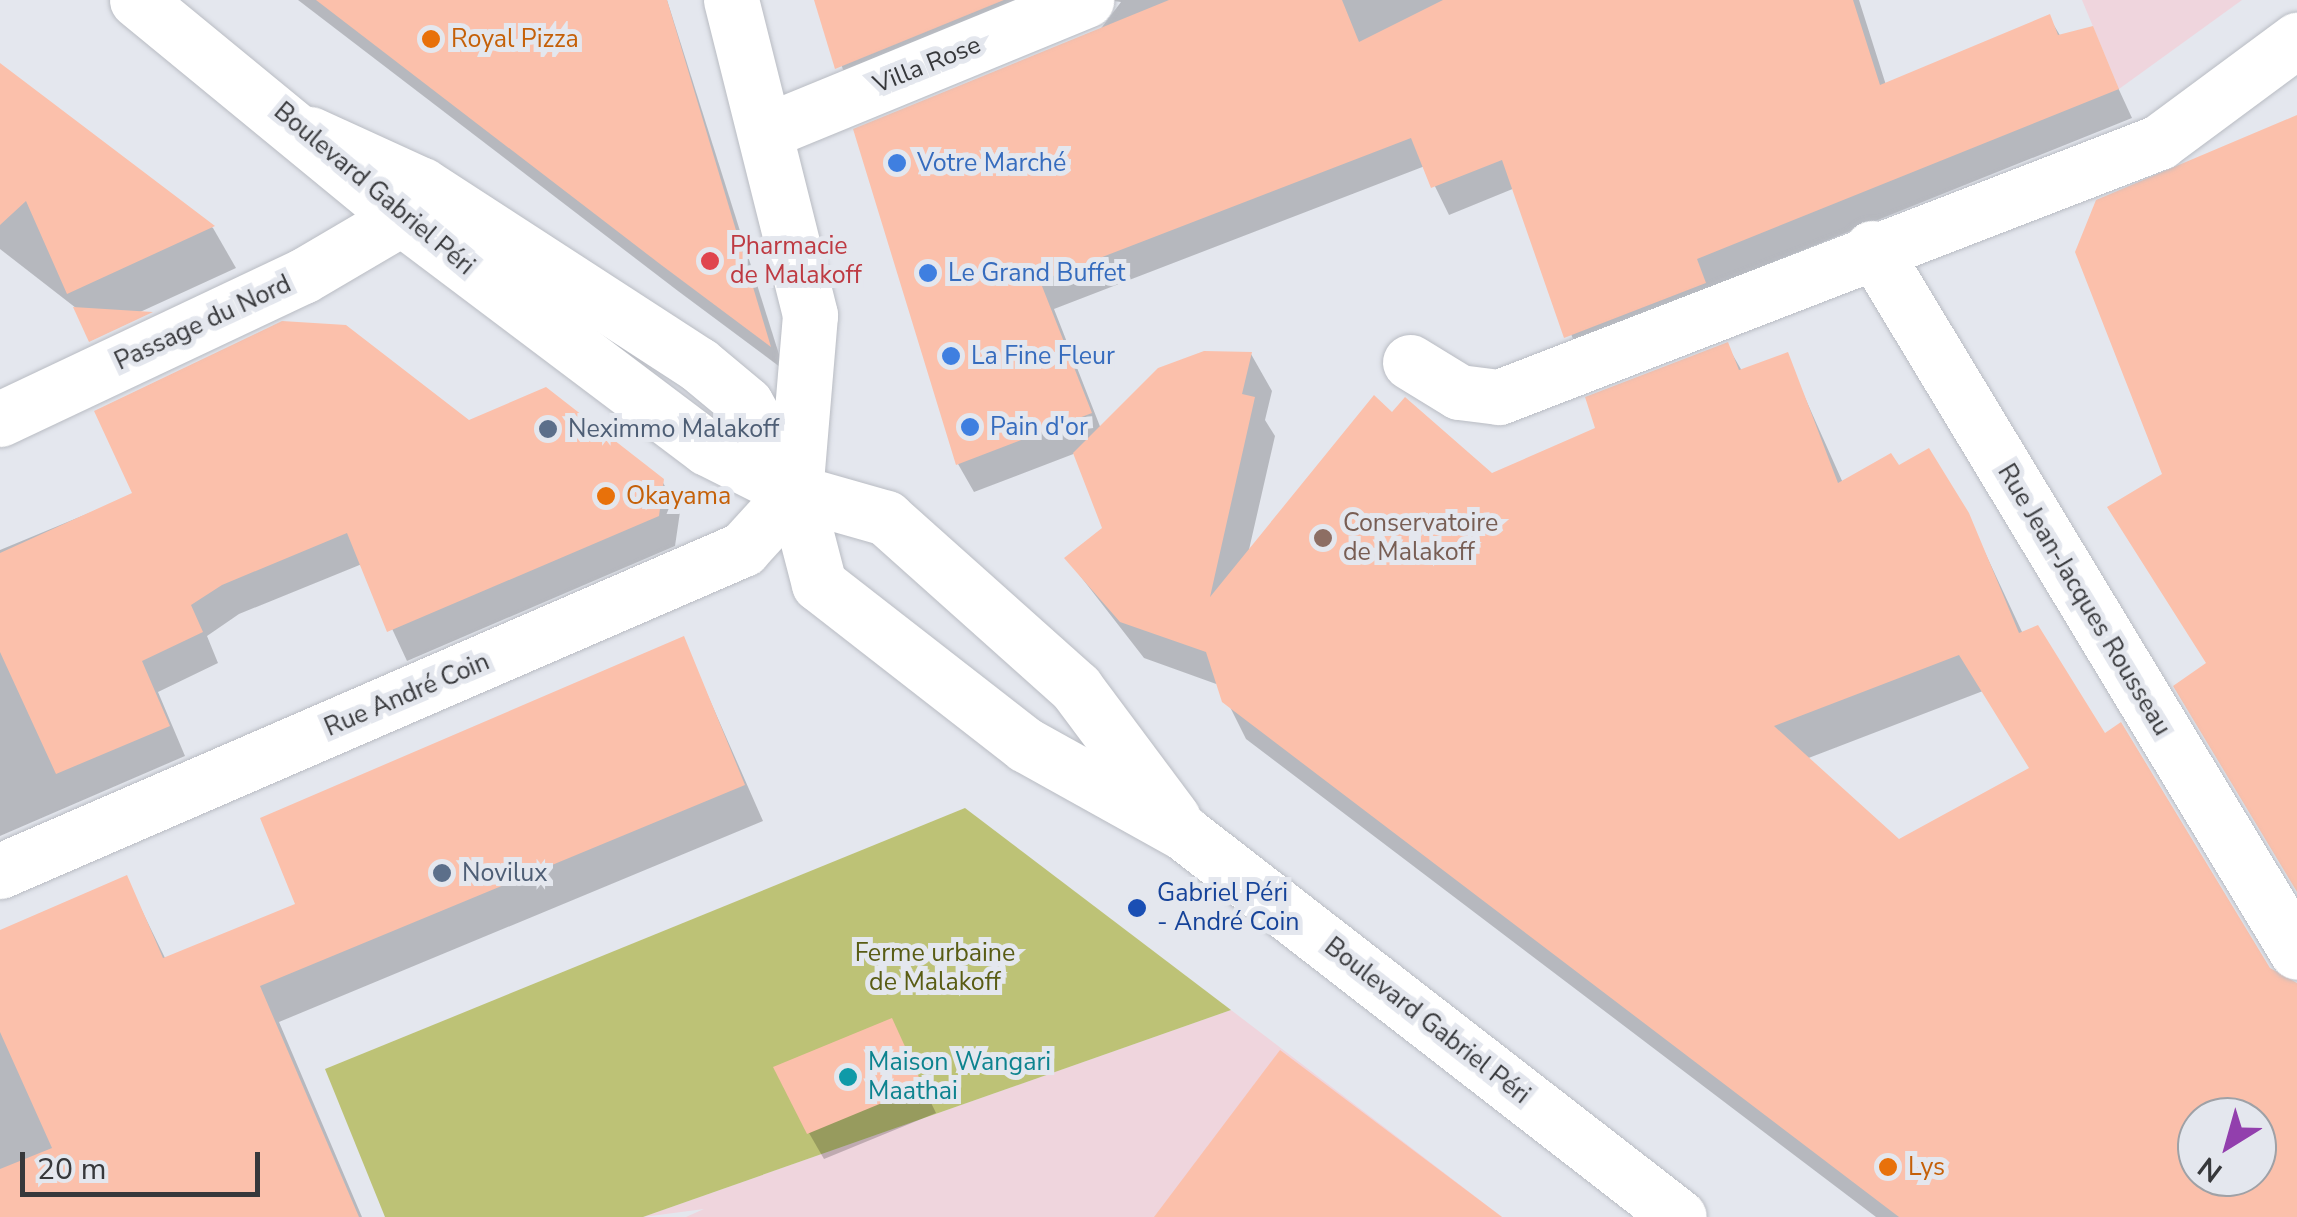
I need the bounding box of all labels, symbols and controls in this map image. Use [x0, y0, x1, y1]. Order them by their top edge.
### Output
place label: Royal Pizza [451, 24, 579, 54]
marker: Royal Pizza [420, 28, 442, 50]
street label: Villa Rose [869, 30, 985, 100]
street label: Boulevard Gabriel Péri [268, 96, 480, 282]
place label: Votre Marché [917, 148, 1066, 178]
marker: Votre Marché [886, 152, 908, 174]
place label: Pharmacie de Malakoff [730, 232, 862, 291]
marker: Pharmacie de Malakoff [699, 250, 721, 272]
place label: Le Grand Buffet [948, 258, 1125, 288]
marker: Le Grand Buffet [917, 262, 939, 284]
street label: Passage du Nord [110, 269, 296, 377]
place label: La Fine Fleur [971, 341, 1115, 371]
marker: La Fine Fleur [940, 345, 962, 367]
place label: Pain d'or [990, 412, 1088, 442]
place label: Neximmo Malakoff [568, 414, 779, 444]
marker: Pain d'or [959, 416, 981, 438]
marker: Neximmo Malakoff [537, 418, 559, 440]
street label: Rue Jean-Jacques Rousseau [1991, 459, 2177, 741]
place label: Okayama [626, 481, 731, 511]
marker: Okayama [595, 485, 617, 507]
place label: Conservatoire de Malakoff [1343, 509, 1498, 568]
marker: Conservatoire de Malakoff [1312, 527, 1334, 549]
street label: Rue André Coin [320, 647, 494, 743]
place label: Novilux [462, 858, 547, 888]
marker: Novilux [431, 862, 453, 884]
place label: Gabriel Péri - André Coin [1157, 879, 1299, 938]
marker: Gabriel Péri - André Coin [1126, 897, 1148, 919]
street label: Boulevard Gabriel Péri [1318, 932, 1536, 1110]
park label: Ferme urbaine de Malakoff [855, 939, 1015, 998]
place label: Maison Wangari Maathai [868, 1048, 1051, 1107]
marker: Maison Wangari Maathai [837, 1066, 859, 1088]
north arrow [2177, 1097, 2277, 1197]
scale bar [25, 1132, 265, 1194]
text: N [2190, 1148, 2230, 1191]
text: 20 m [37, 1149, 106, 1190]
place label: Lys [1908, 1152, 1945, 1182]
marker: Lys [1877, 1156, 1899, 1178]

